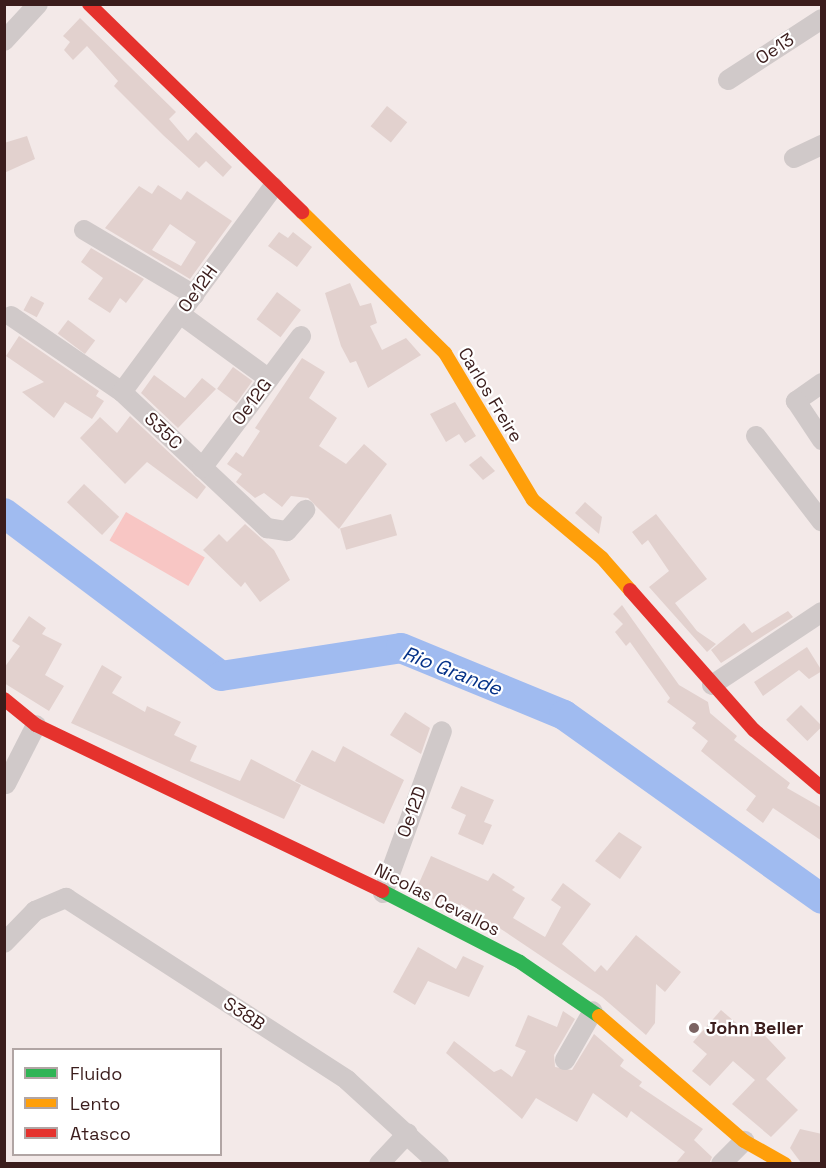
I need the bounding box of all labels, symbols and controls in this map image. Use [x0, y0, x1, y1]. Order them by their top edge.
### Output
street label: Oe13 [752, 29, 798, 69]
street label: Oe12H [174, 261, 222, 317]
street label: Carlos Freire [453, 344, 527, 446]
street label: Oe12G [227, 374, 277, 430]
street label: S35C [140, 408, 186, 454]
water label: Rio Grande [399, 641, 505, 701]
street label: Oe12D [393, 783, 431, 841]
street label: Nicolas Cevallos [371, 859, 503, 941]
street label: S38B [219, 993, 269, 1035]
place label: John Beller [706, 1017, 803, 1039]
marker: John Beller [687, 1021, 701, 1035]
legend [12, 1048, 222, 1156]
text: Fluido [70, 1062, 122, 1085]
text: Lento [70, 1092, 120, 1115]
text: Atasco [70, 1122, 131, 1145]

